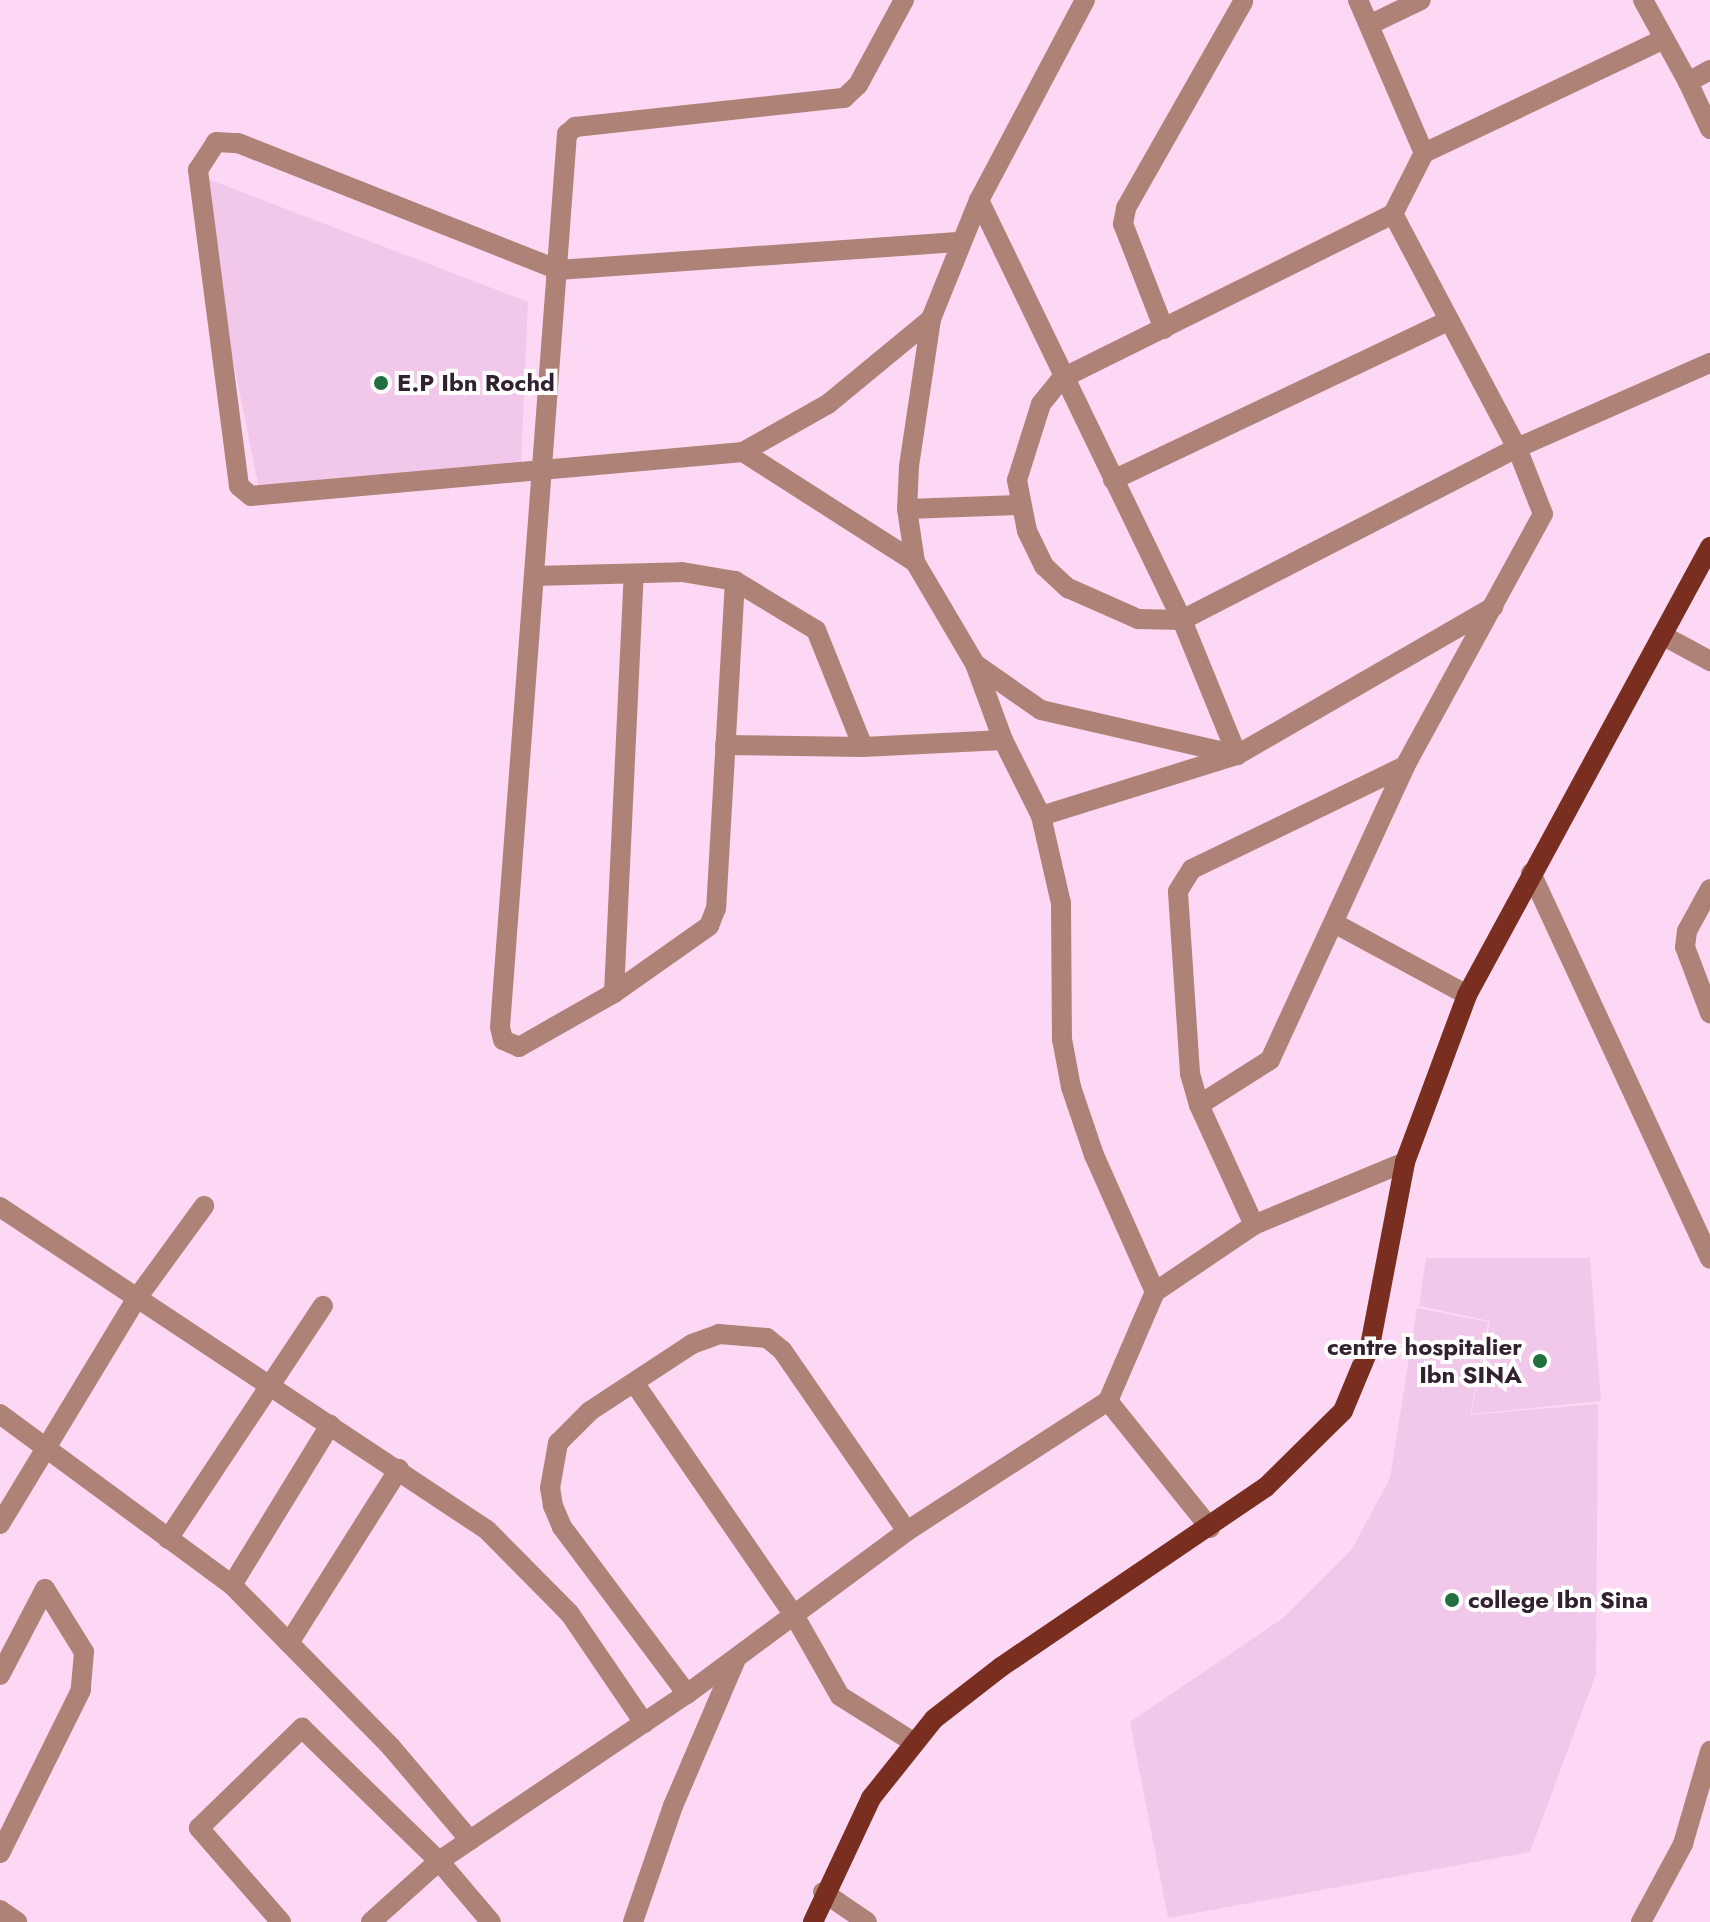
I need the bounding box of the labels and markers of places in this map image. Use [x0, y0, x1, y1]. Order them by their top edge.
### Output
place label: E.P Ibn Rochd [397, 369, 555, 397]
marker: E.P Ibn Rochd [372, 374, 390, 392]
place label: centre hospitalier Ibn SINA [1327, 1333, 1522, 1389]
marker: centre hospitalier Ibn SINA [1529, 1350, 1551, 1372]
place label: college Ibn Sina [1468, 1586, 1648, 1614]
marker: college Ibn Sina [1443, 1591, 1461, 1609]

